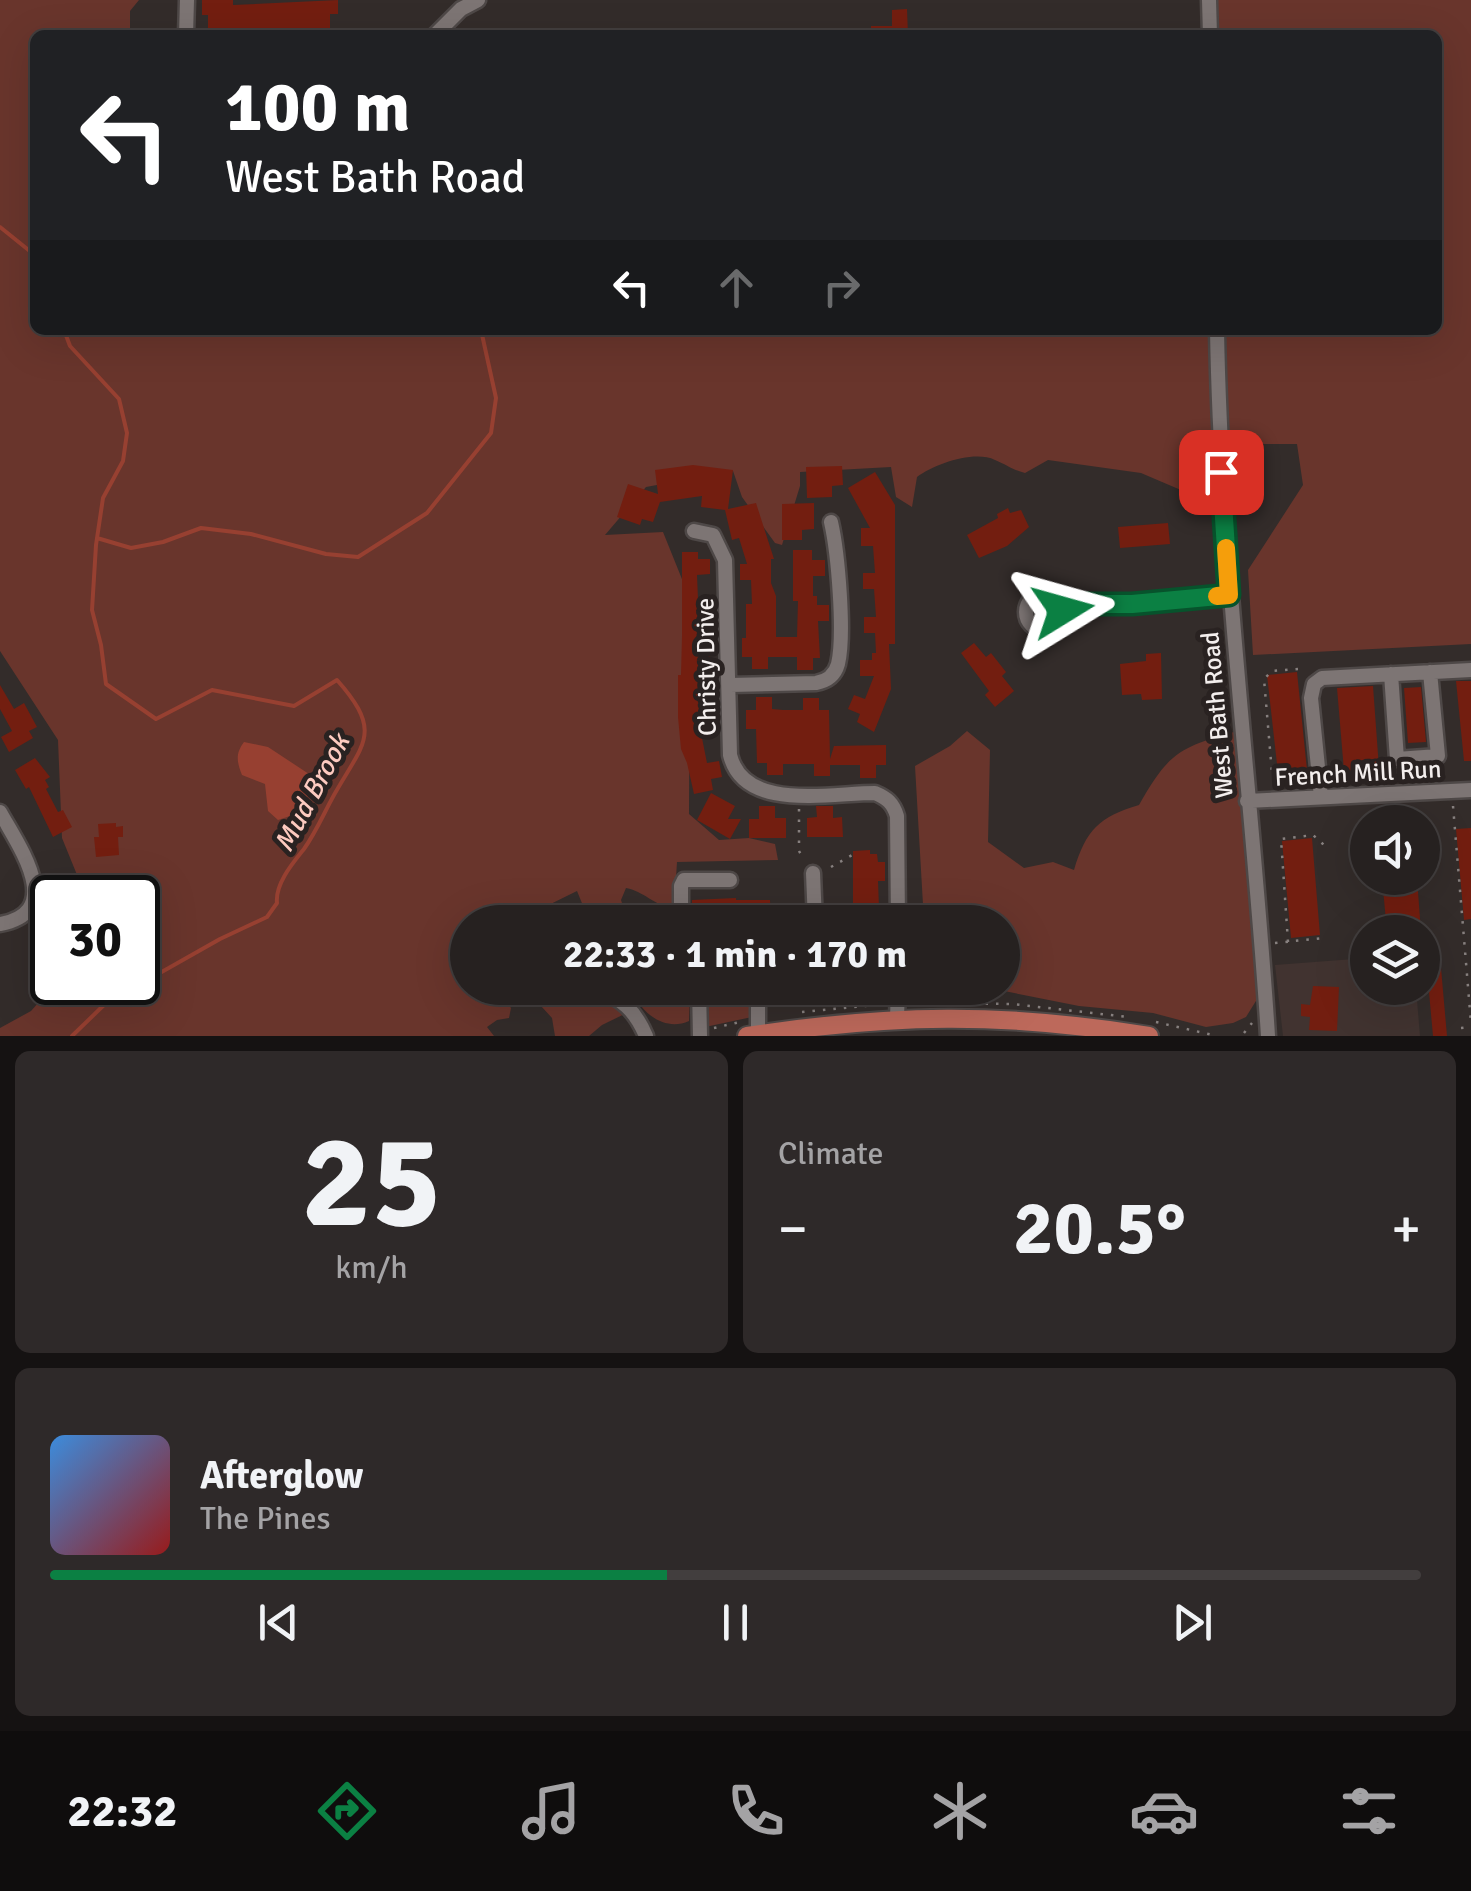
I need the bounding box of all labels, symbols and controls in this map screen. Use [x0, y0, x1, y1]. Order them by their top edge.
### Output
text: 100 m [225, 64, 410, 150]
icon: left [60, 70, 190, 200]
text: West Bath Road [225, 150, 525, 205]
icon: left [604, 260, 659, 315]
icon: ahead [709, 260, 764, 315]
icon: right [814, 260, 869, 315]
pin [1179, 430, 1264, 515]
icon: arrive [1194, 445, 1249, 500]
position arrow [1011, 558, 1115, 662]
street label: Christy Drive [689, 598, 723, 736]
street label: West Bath Road [1194, 631, 1240, 799]
water label: Mud Brook [267, 726, 359, 858]
street label: French Mill Run [1274, 753, 1442, 793]
map controls [1350, 805, 1440, 1005]
button: sound [1350, 805, 1440, 895]
speed limit sign: 30 [30, 875, 160, 1005]
button: layers [1350, 915, 1440, 1005]
text: 22:33 · 1 min · 170 m [563, 931, 907, 978]
text: 25 [301, 1103, 442, 1263]
text: Climate [778, 1134, 884, 1173]
text: 20.5° [1013, 1182, 1186, 1275]
text: − [778, 1195, 808, 1263]
text: + [1391, 1195, 1421, 1263]
text: km/h [335, 1248, 408, 1287]
text: Afterglow [200, 1452, 363, 1499]
text: The Pines [200, 1499, 331, 1538]
icon: previous [251, 1595, 306, 1650]
icon: pause [708, 1595, 763, 1650]
icon: next [1165, 1595, 1220, 1650]
icon: directions [312, 1776, 382, 1846]
icon: music [516, 1776, 586, 1846]
icon: phone [721, 1776, 791, 1846]
icon: climate [925, 1776, 995, 1846]
icon: car [1129, 1776, 1199, 1846]
icon: filters [1334, 1776, 1404, 1846]
text: 22:32 [67, 1784, 178, 1839]

